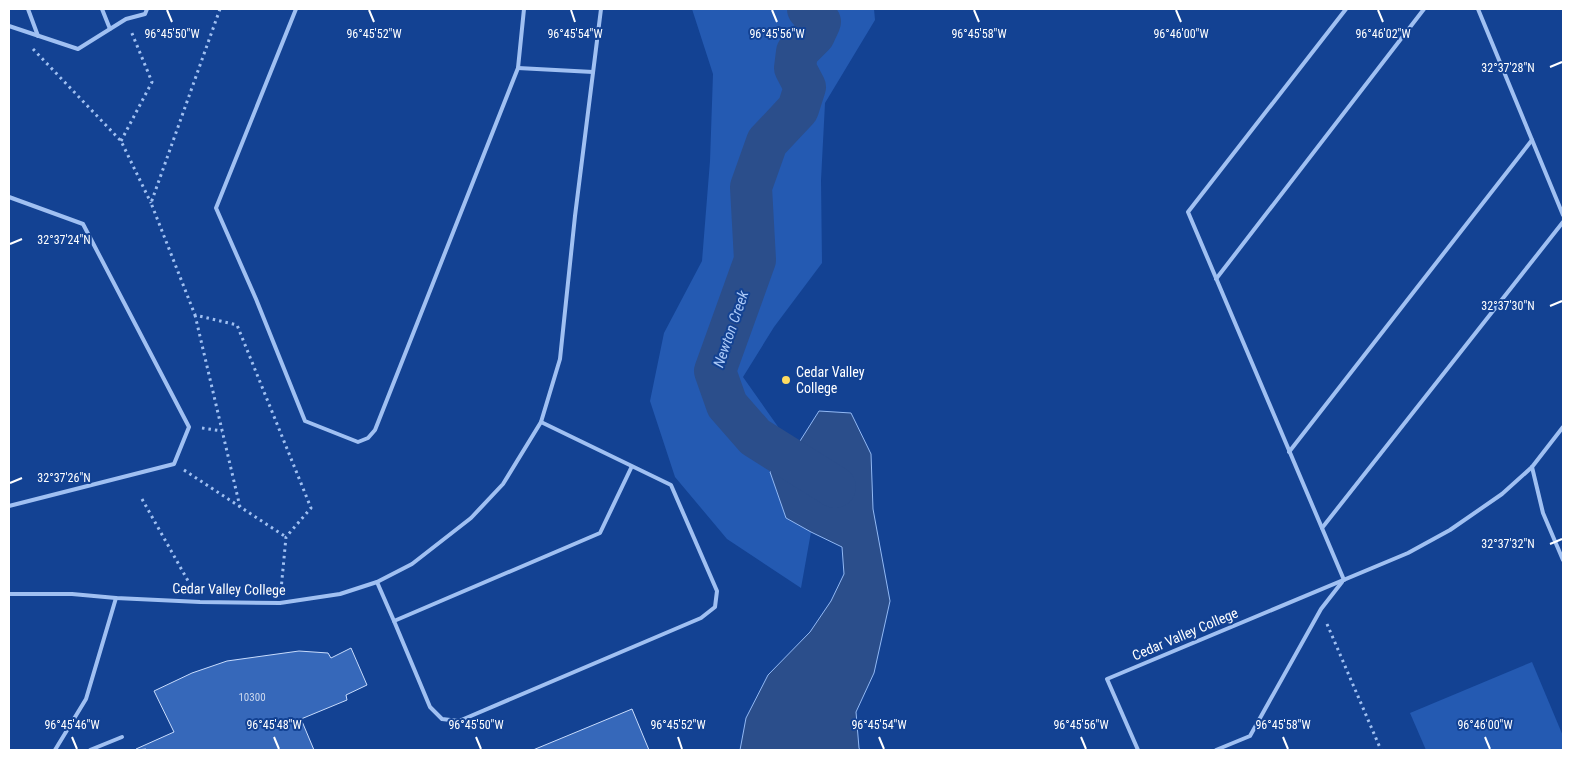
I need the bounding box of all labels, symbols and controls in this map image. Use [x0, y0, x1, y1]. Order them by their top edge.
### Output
text: 96°45'50"W [144, 27, 200, 41]
text: 96°45'52"W [346, 27, 402, 41]
text: 96°45'54"W [547, 27, 603, 41]
text: 96°45'56"W [749, 27, 805, 41]
text: 96°45'58"W [951, 27, 1007, 41]
text: 96°46'00"W [1153, 27, 1209, 41]
text: 96°46'02"W [1355, 27, 1411, 41]
text: 32°37'28"N [1481, 61, 1535, 75]
text: 32°37'24"N [37, 233, 91, 247]
water label: Newton Creek [709, 288, 753, 370]
text: 32°37'30"N [1481, 299, 1535, 313]
place label: Cedar Valley College [796, 364, 865, 396]
marker: Cedar Valley College [780, 374, 792, 386]
text: 32°37'26"N [37, 471, 91, 485]
text: 32°37'32"N [1481, 537, 1535, 551]
street label: Cedar Valley College [172, 580, 286, 598]
street label: Cedar Valley College [1130, 604, 1241, 663]
house number: 10300 [238, 691, 266, 704]
text: 96°45'46"W [44, 718, 100, 732]
text: 96°45'48"W [246, 718, 302, 732]
text: 96°45'50"W [448, 718, 504, 732]
text: 96°45'52"W [650, 718, 706, 732]
text: 96°45'54"W [851, 718, 907, 732]
text: 96°45'56"W [1053, 718, 1109, 732]
text: 96°45'58"W [1255, 718, 1311, 732]
text: 96°46'00"W [1457, 718, 1513, 732]

